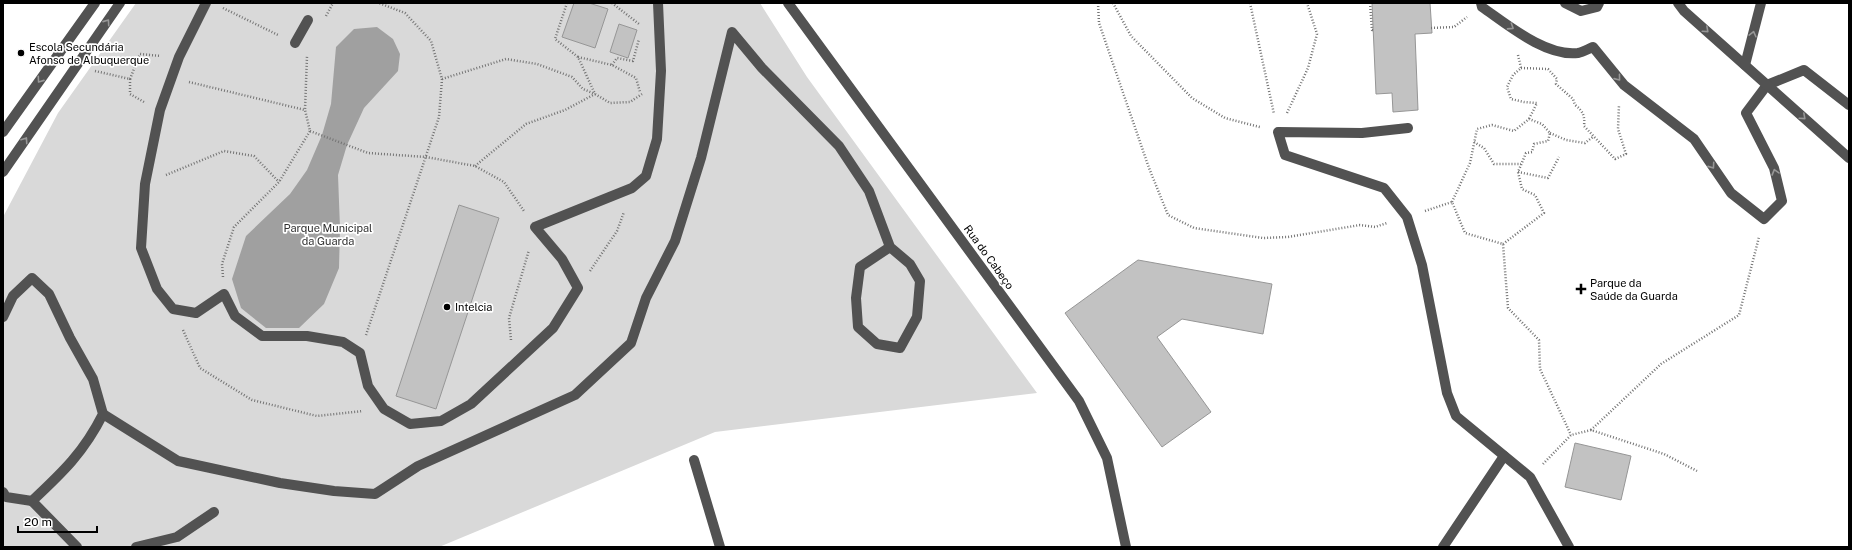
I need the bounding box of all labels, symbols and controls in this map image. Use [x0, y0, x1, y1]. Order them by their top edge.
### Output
one-way arrow [102, 19, 110, 26]
one-way arrow [1507, 22, 1514, 30]
one-way arrow [1701, 26, 1709, 33]
one-way arrow [1749, 31, 1757, 37]
place label: Escola Secundária Afonso de Albuquerque [29, 41, 149, 66]
marker: Escola Secundária Afonso de Albuquerque [16, 48, 26, 58]
one-way arrow [1614, 74, 1621, 81]
one-way arrow [37, 76, 44, 83]
one-way arrow [1798, 112, 1806, 120]
one-way arrow [20, 137, 28, 144]
one-way arrow [1707, 162, 1715, 169]
one-way arrow [1771, 168, 1780, 175]
park label: Parque Municipal da Guarda [284, 222, 372, 247]
street label: Rua do Cabeço [961, 223, 1016, 292]
place label: Parque da Saúde da Guarda [1590, 277, 1678, 302]
marker: Parque da Saúde da Guarda [1575, 283, 1587, 295]
place label: Intelcia [455, 301, 492, 313]
marker: Intelcia [442, 302, 452, 312]
scale bar [18, 508, 97, 534]
text: 20 m [24, 515, 52, 529]

